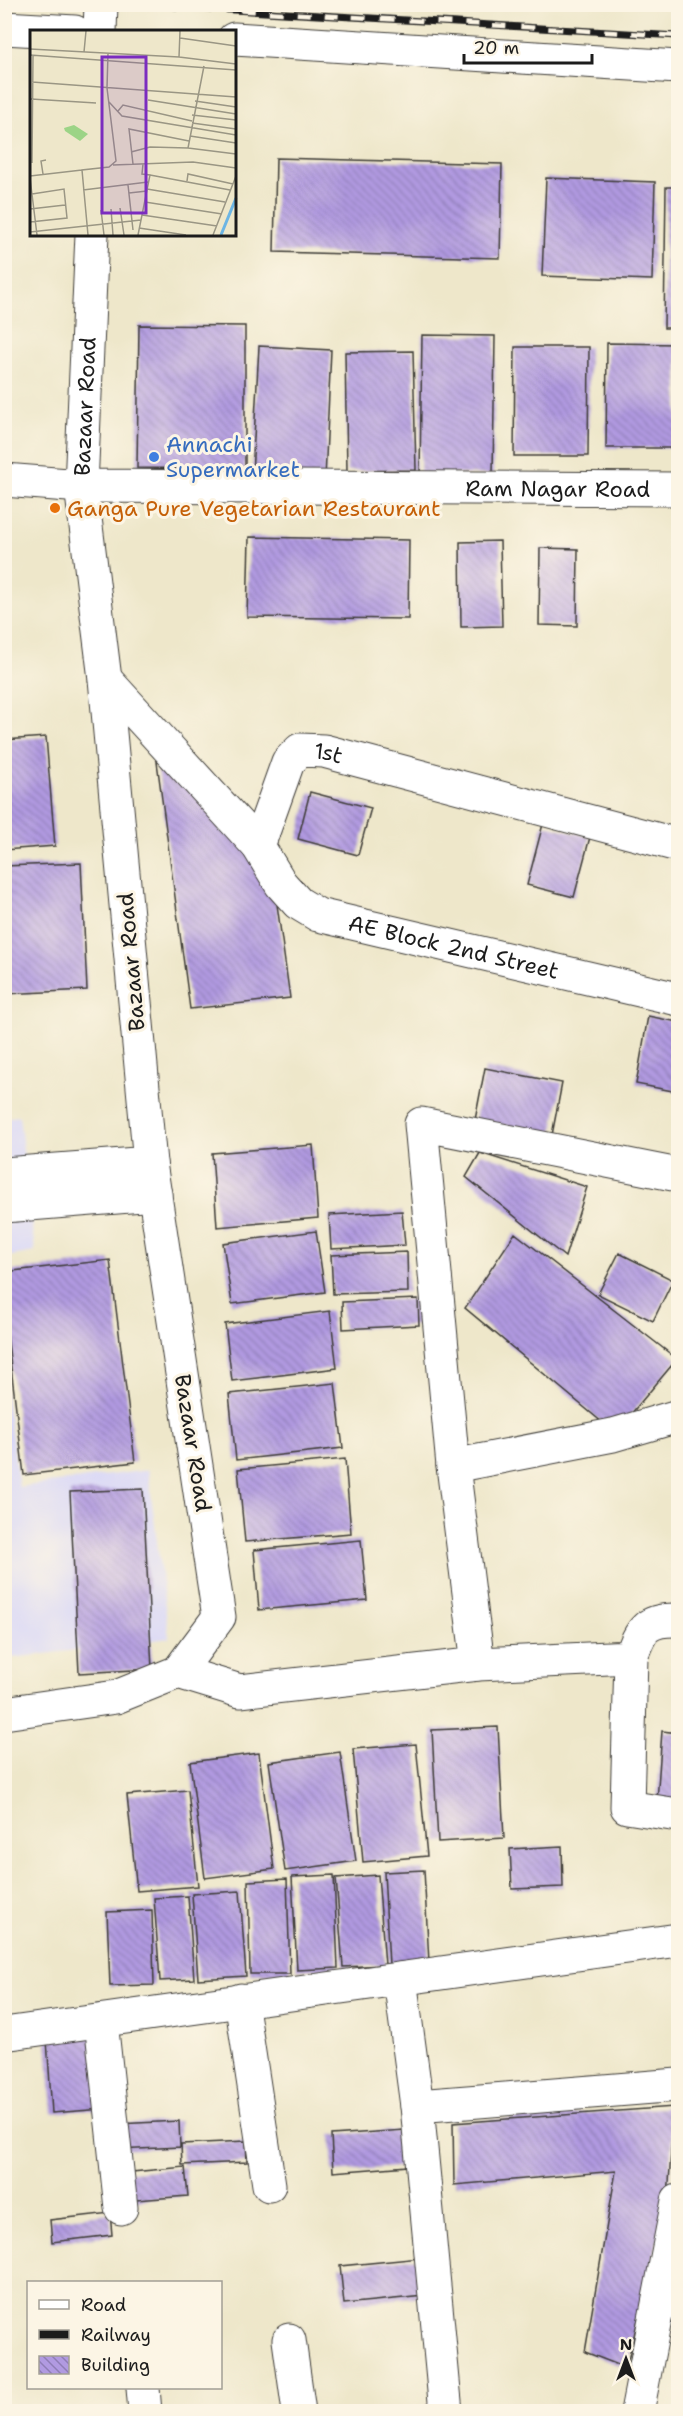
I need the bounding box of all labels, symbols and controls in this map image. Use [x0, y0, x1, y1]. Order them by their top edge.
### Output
scale bar [464, 27, 592, 65]
inset map [30, 30, 236, 236]
text: 20 m [473, 36, 519, 60]
street label: Bazaar Road [67, 336, 102, 477]
place label: Annachi Supermarket [166, 430, 300, 484]
marker: Annachi Supermarket [147, 450, 161, 464]
street label: Ram Nagar Road [465, 473, 650, 503]
place label: Ganga Pure Vegetarian Restaurant [67, 494, 441, 523]
marker: Ganga Pure Vegetarian Restaurant [48, 501, 62, 515]
street label: 1st [314, 736, 346, 770]
street label: Bazaar Road [110, 891, 152, 1033]
street label: AE Block 2nd Street [345, 908, 562, 985]
street label: Bazaar Road [168, 1372, 218, 1514]
legend [27, 2281, 222, 2389]
text: Road [81, 2293, 126, 2317]
text: Railway [81, 2323, 151, 2347]
north arrow [596, 2329, 656, 2389]
text: N [620, 2334, 632, 2355]
text: Building [81, 2353, 150, 2377]

